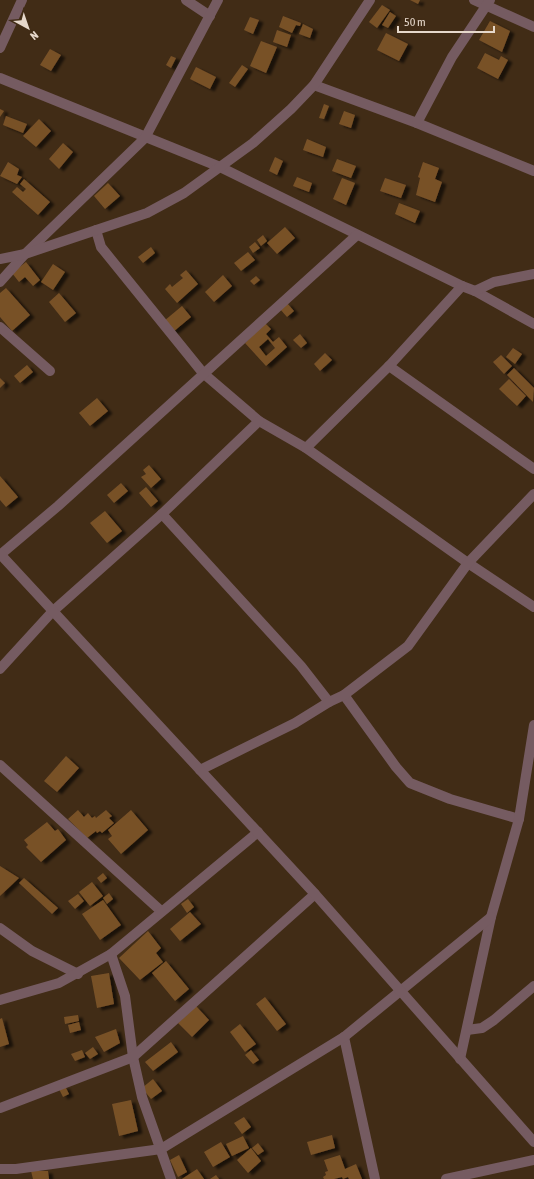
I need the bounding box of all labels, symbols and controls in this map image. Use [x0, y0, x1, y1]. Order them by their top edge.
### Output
north arrow [8, 8, 48, 48]
scale bar [398, 8, 494, 34]
text: 50 m [404, 15, 426, 29]
text: N [28, 29, 41, 42]

